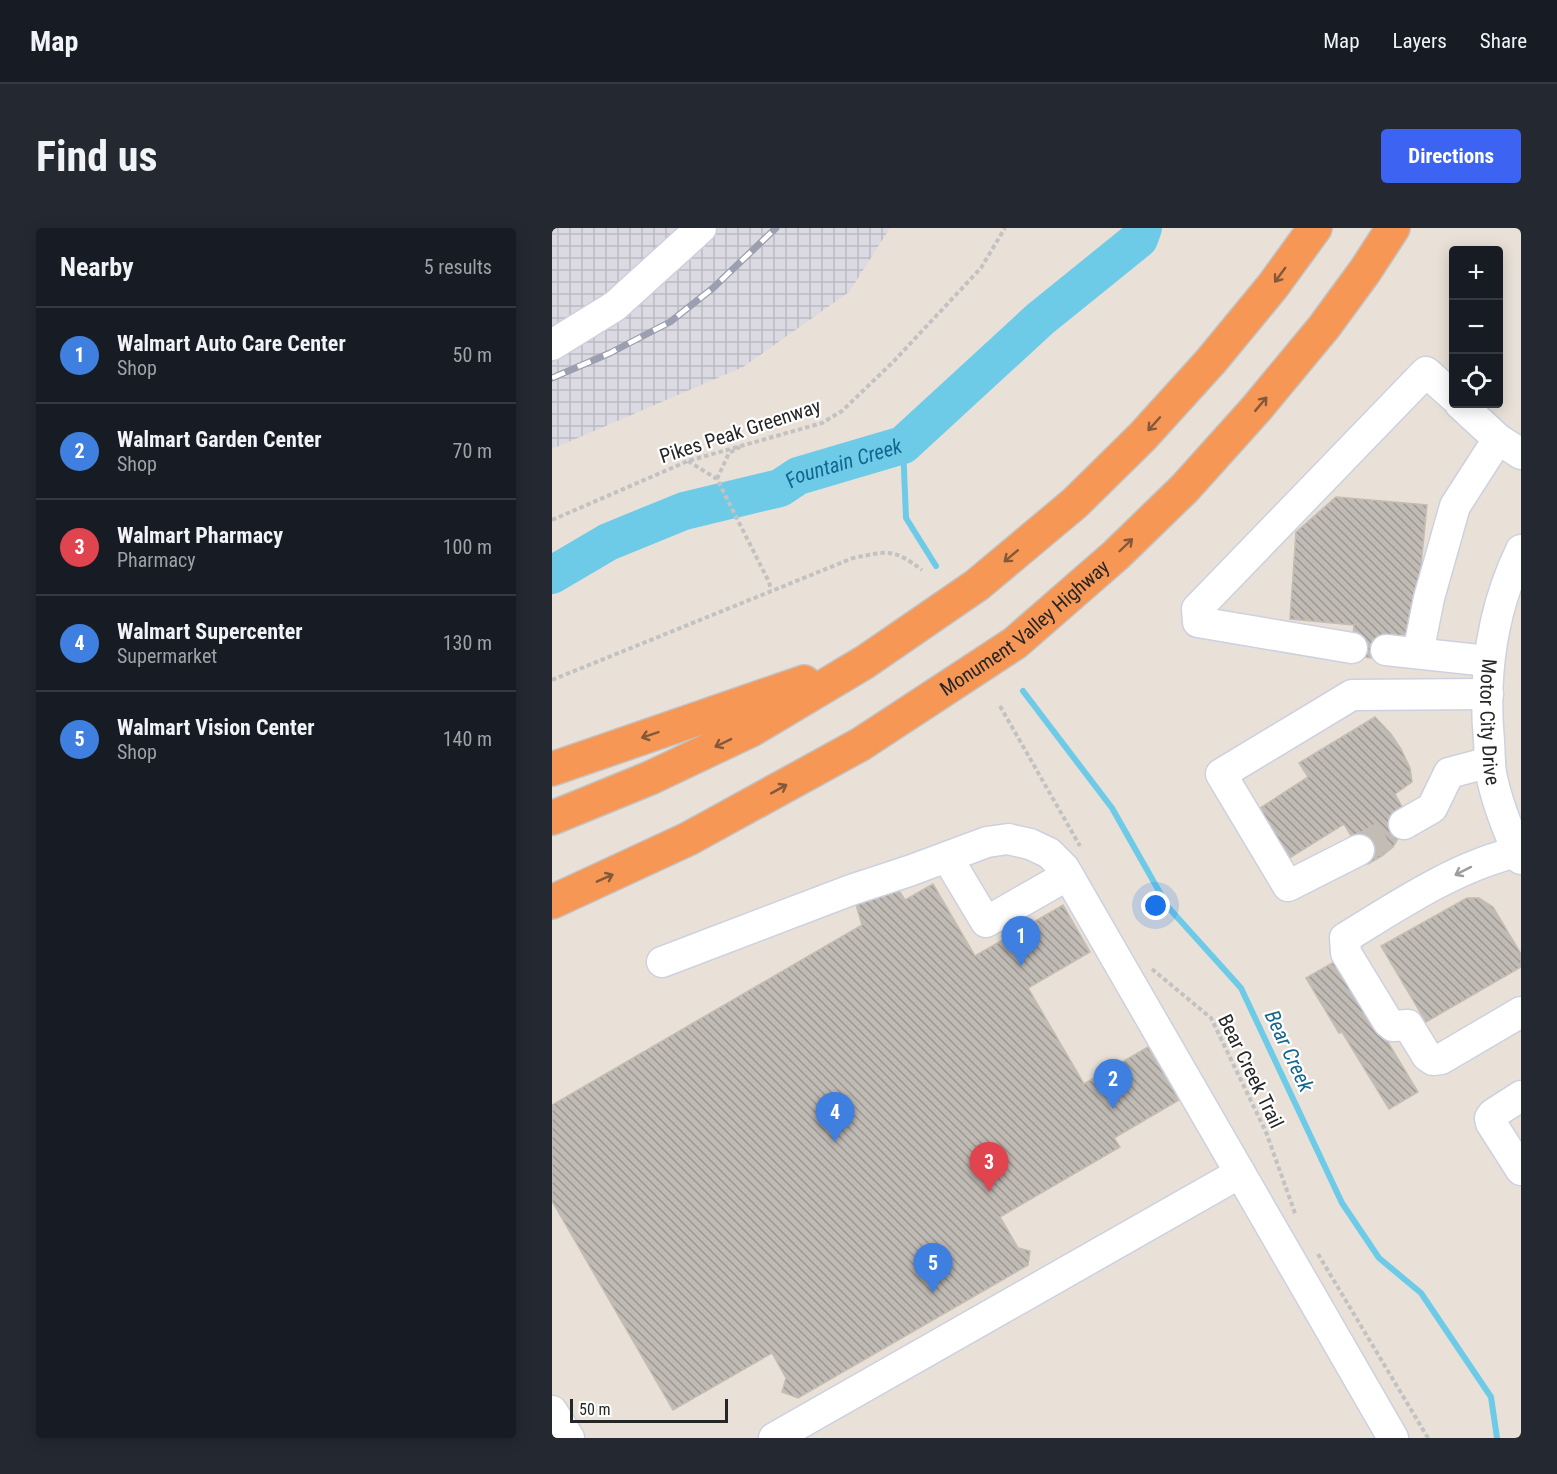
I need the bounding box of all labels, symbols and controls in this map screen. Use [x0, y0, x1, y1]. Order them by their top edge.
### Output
text: Map [30, 25, 78, 58]
text: Map [1323, 29, 1360, 53]
text: Layers [1393, 29, 1447, 53]
text: Share [1480, 29, 1527, 53]
button: Directions [1381, 129, 1521, 183]
text: Find us [36, 132, 157, 181]
map controls [1449, 246, 1503, 408]
button: + [1449, 246, 1503, 300]
text: Nearby [60, 252, 134, 282]
text: 5 results [424, 255, 492, 279]
one-way arrow [1274, 267, 1287, 283]
button: − [1449, 300, 1503, 354]
text: Walmart Auto Care Center [117, 331, 346, 356]
text: 1 [74, 343, 85, 367]
text: 50 m [453, 343, 492, 367]
button: locate [1449, 354, 1503, 408]
text: Shop [117, 356, 157, 380]
street label: Pikes Peak Greenway [656, 394, 824, 468]
one-way arrow [1254, 396, 1267, 412]
one-way arrow [1147, 416, 1161, 431]
text: Walmart Garden Center [117, 427, 321, 452]
water label: Fountain Creek [781, 434, 906, 493]
text: 2 [74, 439, 85, 463]
text: 70 m [453, 439, 492, 463]
text: Shop [117, 452, 157, 476]
text: Walmart Pharmacy [117, 523, 283, 548]
text: 3 [74, 535, 85, 559]
text: 100 m [443, 535, 492, 559]
one-way arrow [1119, 538, 1134, 552]
text: Pharmacy [117, 548, 196, 572]
one-way arrow [1003, 550, 1019, 563]
street label: Monument Valley Highway [935, 555, 1114, 701]
text: Walmart Supercenter [117, 619, 303, 644]
text: 4 [74, 631, 85, 655]
text: 130 m [443, 631, 492, 655]
text: Supermarket [117, 644, 217, 668]
street label: Motor City Drive [1475, 658, 1505, 787]
text: Walmart Vision Center [117, 715, 314, 740]
text: 5 [74, 727, 85, 751]
text: 140 m [443, 727, 492, 751]
one-way arrow [642, 730, 660, 741]
one-way arrow [715, 738, 733, 750]
text: Shop [117, 740, 157, 764]
one-way arrow [770, 783, 787, 795]
one-way arrow [1454, 866, 1472, 878]
one-way arrow [596, 871, 614, 883]
your location [1141, 891, 1170, 920]
pin: 1 [1002, 916, 1040, 966]
water label: Bear Creek [1260, 1006, 1319, 1096]
street label: Bear Creek Trail [1213, 1010, 1289, 1132]
pin: 2 [1094, 1060, 1132, 1109]
pin: 4 [816, 1092, 854, 1142]
pin: 3 [970, 1142, 1008, 1192]
pin: 5 [914, 1244, 952, 1293]
scale bar [570, 1396, 728, 1424]
text: 50 m [579, 1400, 611, 1419]

